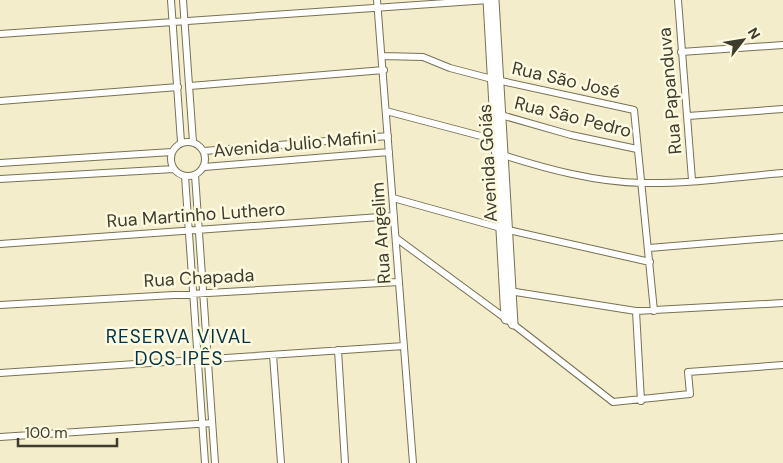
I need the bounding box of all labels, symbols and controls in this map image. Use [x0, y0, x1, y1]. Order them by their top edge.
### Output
north arrow [718, 15, 768, 65]
text: N [744, 24, 764, 42]
street label: Rua Papanduva [653, 27, 687, 155]
street label: Rua São José [510, 56, 622, 104]
street label: Rua São Pedro [512, 91, 634, 143]
street label: Avenida Goiás [473, 103, 503, 223]
street label: Avenida Julio Mafini [212, 125, 378, 163]
street label: Rua Angelim [365, 181, 397, 285]
street label: Rua Martinho Luthero [106, 197, 286, 233]
street label: Rua Chapada [143, 263, 255, 293]
district label: RESERVA VIVAL DOS IPÊS [106, 324, 252, 371]
scale bar [18, 416, 116, 448]
text: 100 m [25, 423, 68, 443]

